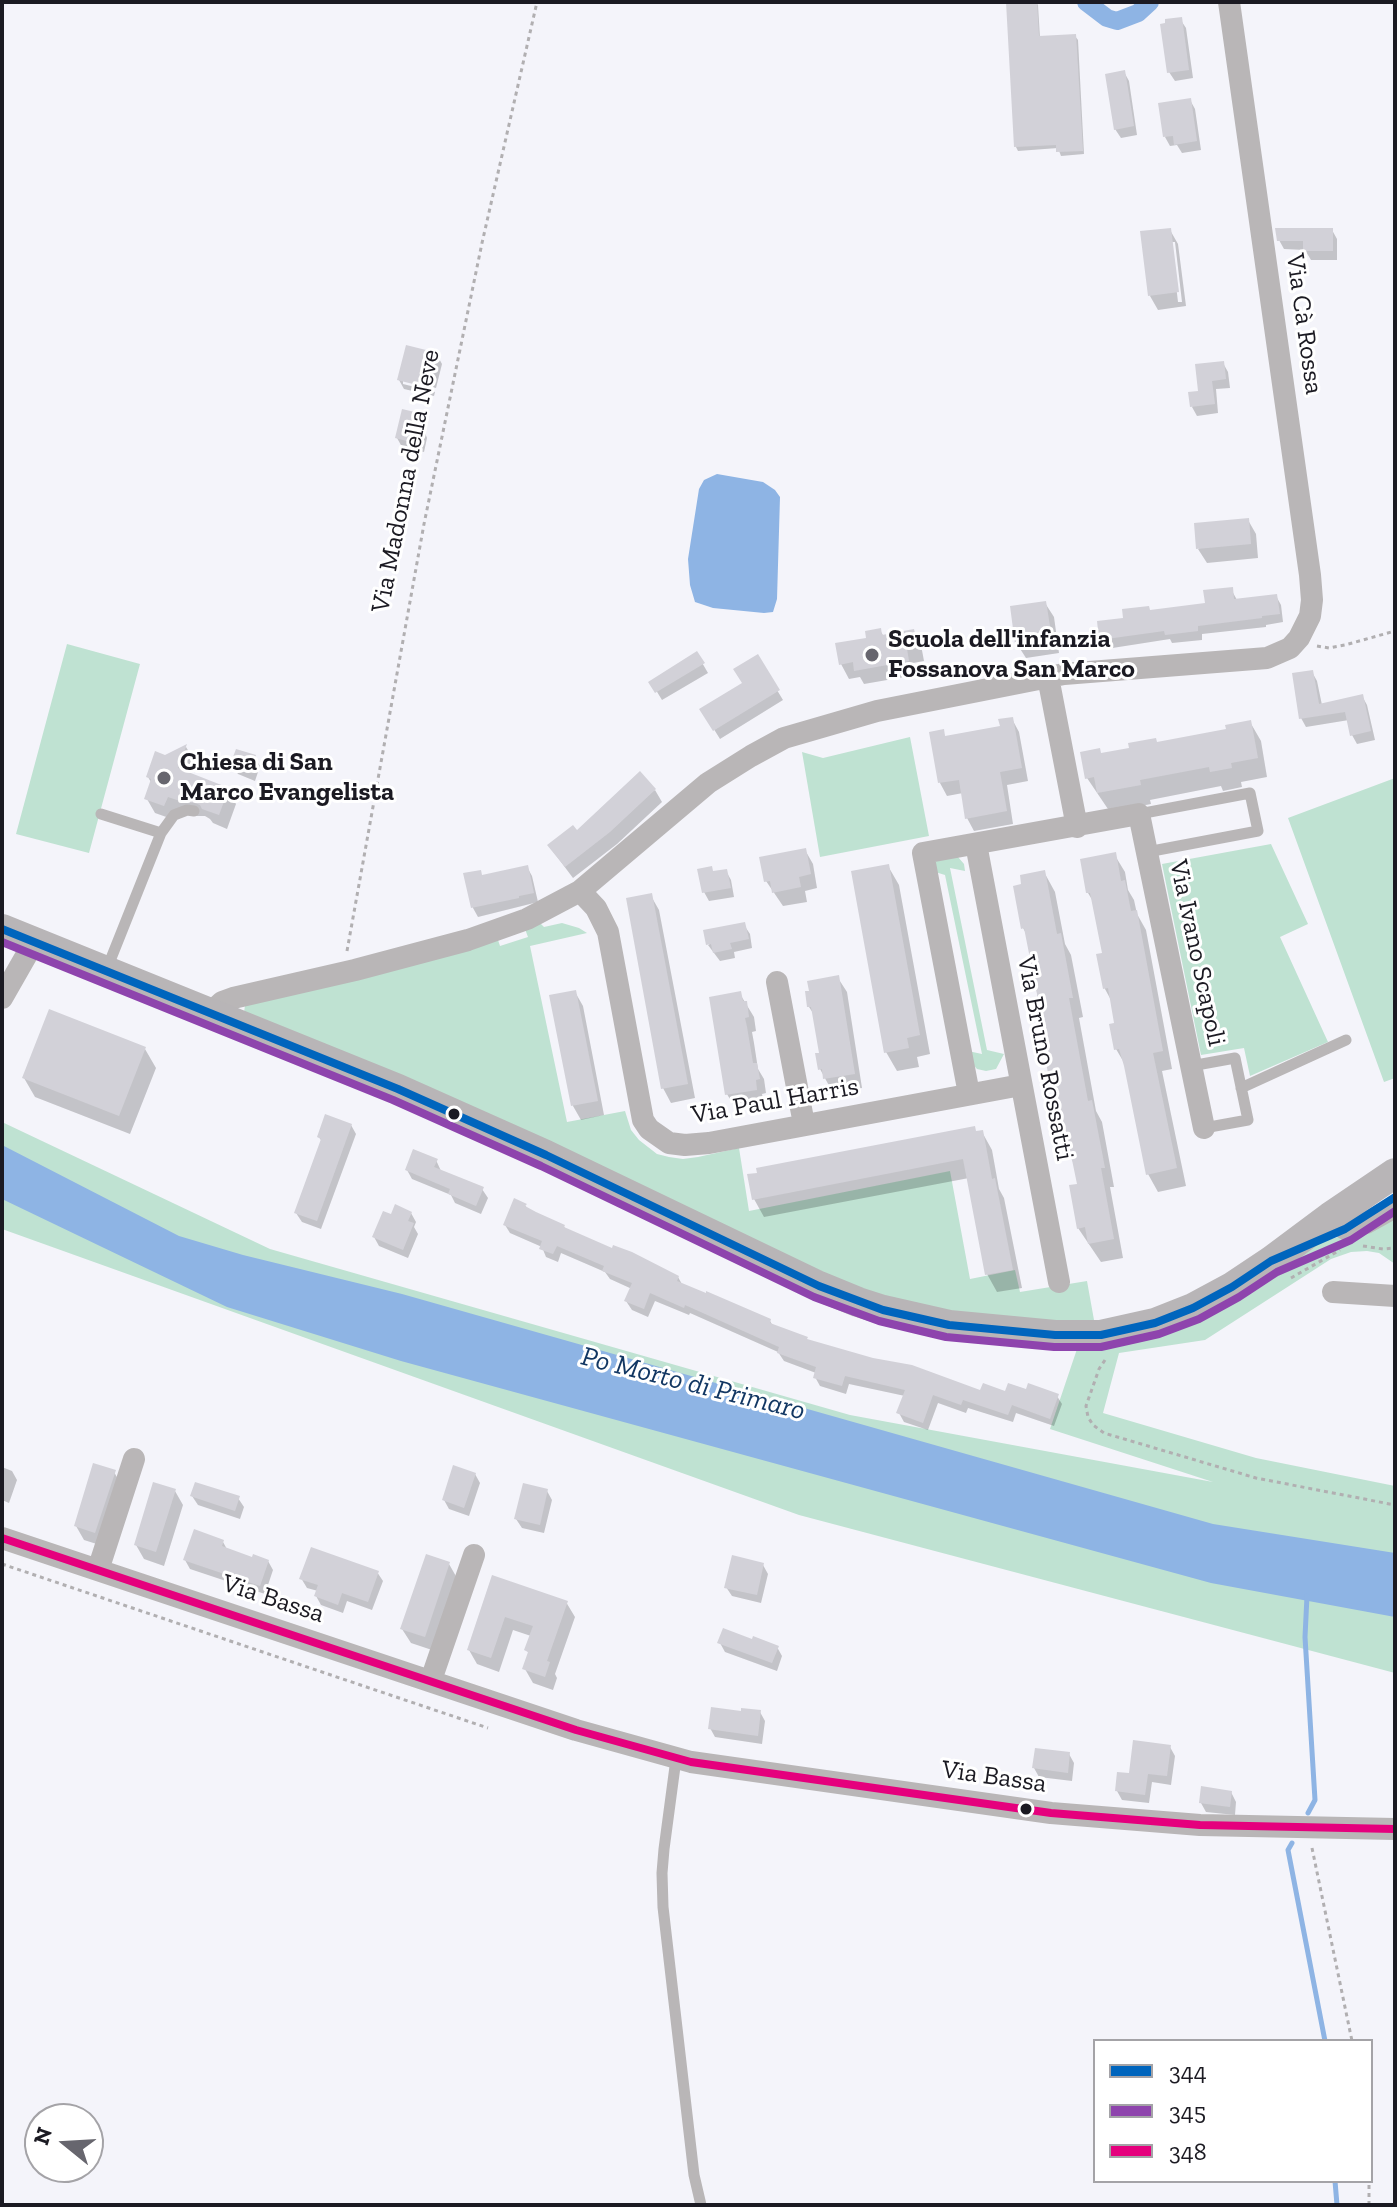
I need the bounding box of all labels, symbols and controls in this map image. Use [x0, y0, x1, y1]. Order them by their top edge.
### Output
street label: Via Cà Rossa [1279, 252, 1329, 396]
street label: Via Madonna della Neve [365, 347, 447, 615]
place label: Scuola dell'infanzia Fossanova San Marco [888, 624, 1135, 686]
marker: Scuola dell'infanzia Fossanova San Marco [863, 646, 881, 664]
place label: Chiesa di San Marco Evangelista [180, 747, 394, 808]
marker: Chiesa di San Marco Evangelista [155, 769, 173, 787]
street label: Via Ivano Scapoli [1162, 857, 1232, 1049]
street label: Via Bruno Rossatti [1010, 953, 1080, 1163]
street label: Via Paul Harris [689, 1071, 861, 1131]
unlabelled marker [446, 1106, 462, 1122]
water label: Po Morto di Primaro [578, 1340, 808, 1428]
street label: Via Bassa [218, 1568, 328, 1630]
street label: Via Bassa [940, 1754, 1048, 1800]
unlabelled marker [1018, 1801, 1034, 1817]
legend [1093, 2039, 1373, 2183]
text: 344 [1169, 2057, 1207, 2086]
text: 345 [1169, 2097, 1206, 2126]
north arrow [24, 2103, 104, 2183]
text: N [27, 2124, 58, 2148]
text: 348 [1169, 2137, 1207, 2166]

